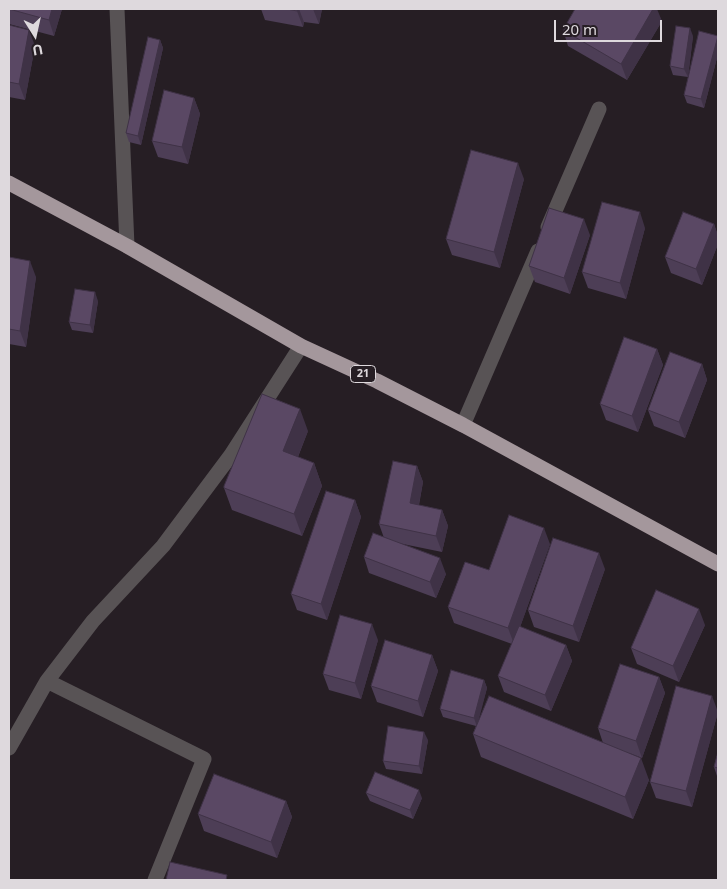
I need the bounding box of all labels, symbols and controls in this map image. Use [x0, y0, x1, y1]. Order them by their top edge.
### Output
north arrow [10, 10, 60, 60]
scale bar [557, 10, 664, 42]
text: 20 m [562, 19, 597, 39]
text: U [31, 40, 45, 61]
road number: 21 [350, 366, 376, 382]

